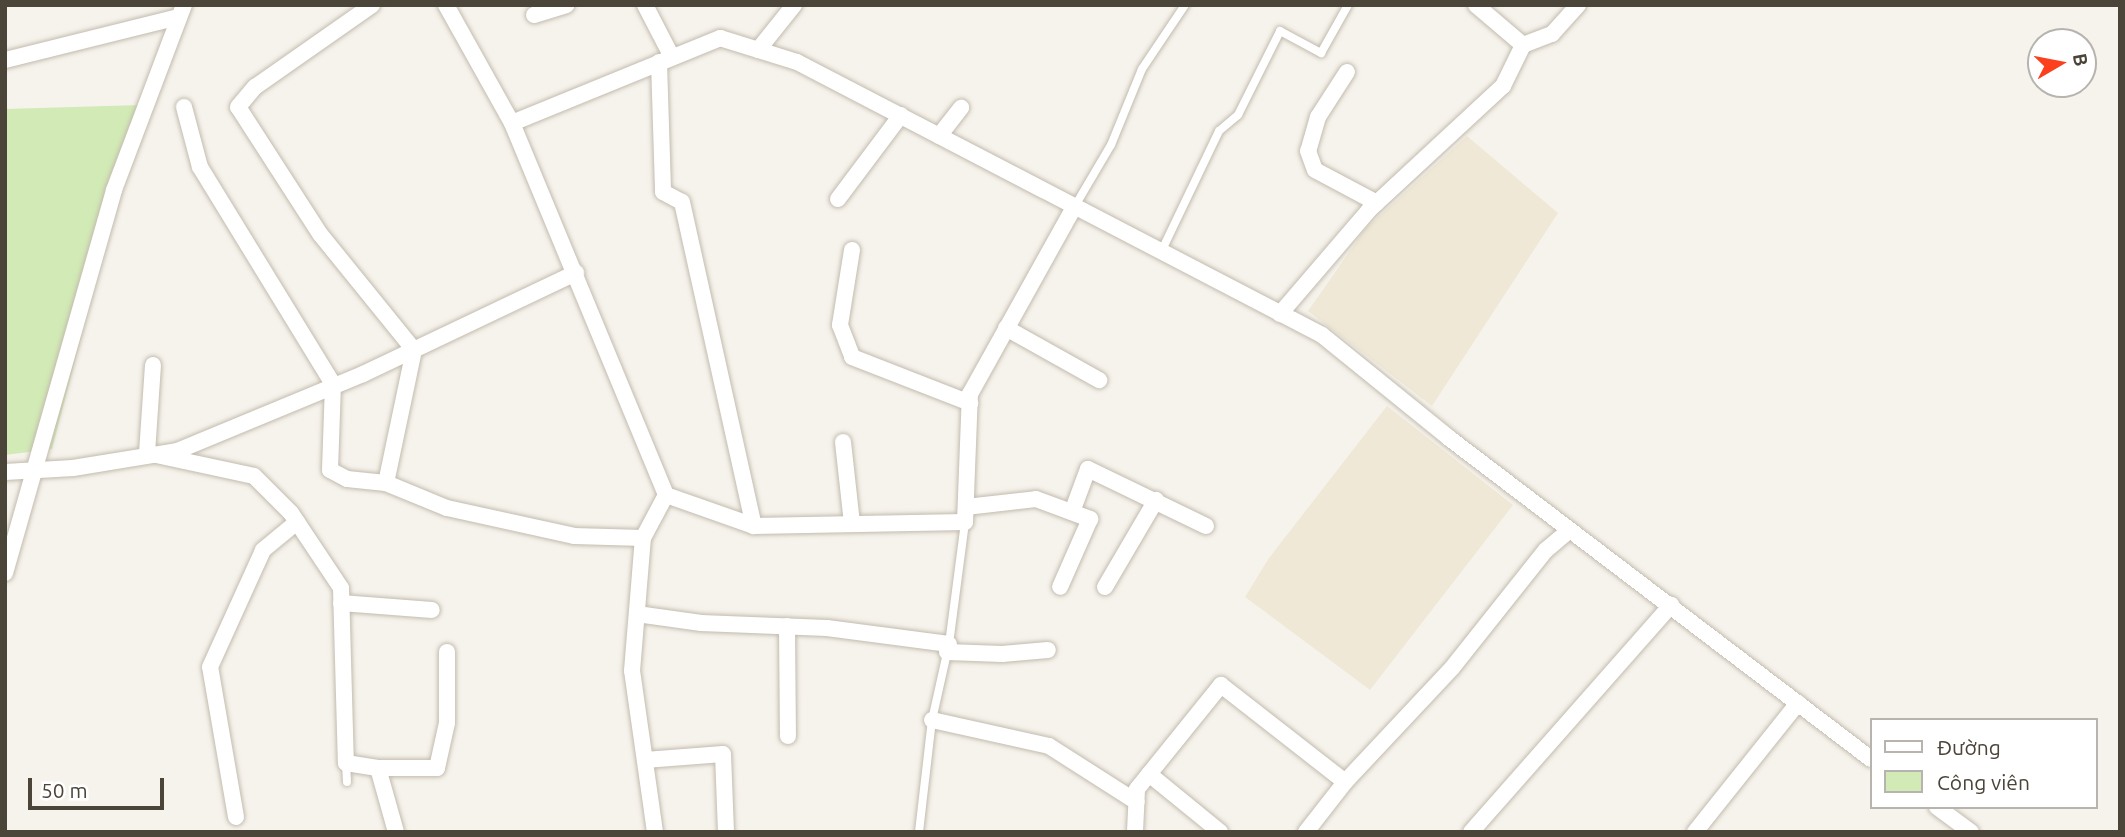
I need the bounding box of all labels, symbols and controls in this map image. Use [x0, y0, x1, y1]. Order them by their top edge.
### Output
north arrow [2027, 28, 2097, 98]
text: B [2069, 52, 2093, 68]
legend [1870, 718, 2097, 809]
text: Đường [1937, 735, 2001, 759]
scale bar [32, 764, 168, 808]
text: Công viên [1937, 770, 2030, 794]
text: 50 m [41, 778, 88, 802]

